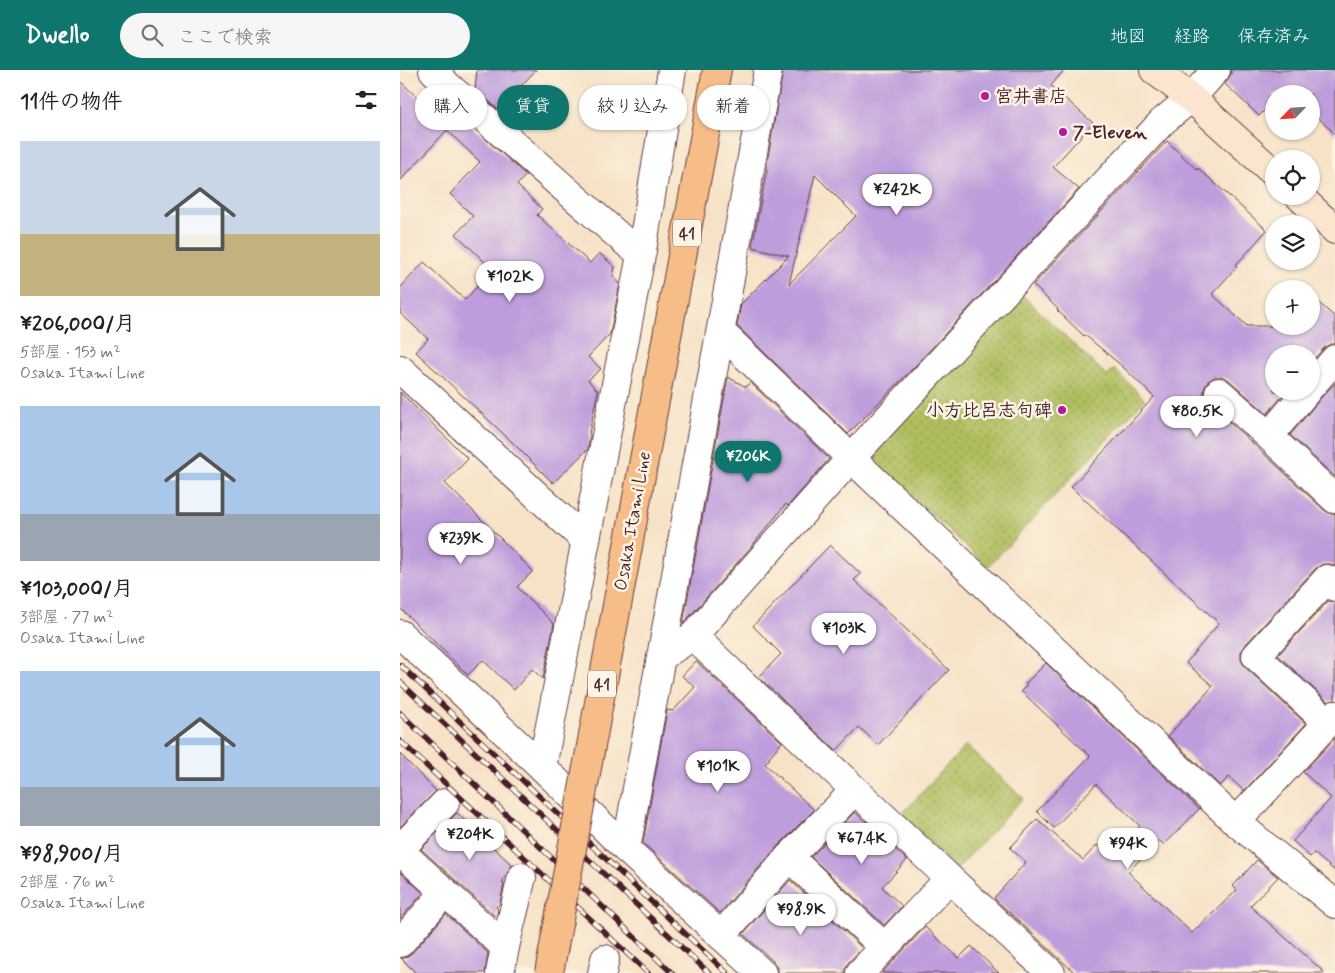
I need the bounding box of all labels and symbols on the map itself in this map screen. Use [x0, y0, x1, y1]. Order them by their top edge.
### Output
place label: 宮井書店 [995, 85, 1067, 109]
north arrow [1265, 85, 1320, 140]
marker: 宮井書店 [979, 90, 991, 102]
place label: 7-Eleven [1073, 121, 1148, 145]
marker: 7-Eleven [1057, 126, 1069, 138]
pin: ¥242K [862, 174, 932, 216]
road number: 41 [673, 220, 701, 247]
pin: ¥102K [475, 260, 545, 303]
pin: ¥80.5K [1156, 396, 1238, 438]
place label: 小方比呂志句碑 [926, 399, 1052, 423]
marker: 小方比呂志句碑 [1056, 404, 1068, 416]
pin: ¥206K [713, 440, 783, 483]
street label: Osaka Itami Line [609, 450, 657, 593]
pin: ¥239K [426, 522, 496, 565]
pin: ¥103K [809, 612, 879, 655]
road number: 41 [588, 670, 616, 698]
pin: ¥101K [683, 750, 753, 793]
pin: ¥204K [435, 818, 505, 861]
pin: ¥67.4K [821, 822, 903, 865]
pin: ¥94K [1098, 828, 1158, 870]
pin: ¥98.9K [760, 894, 842, 936]

